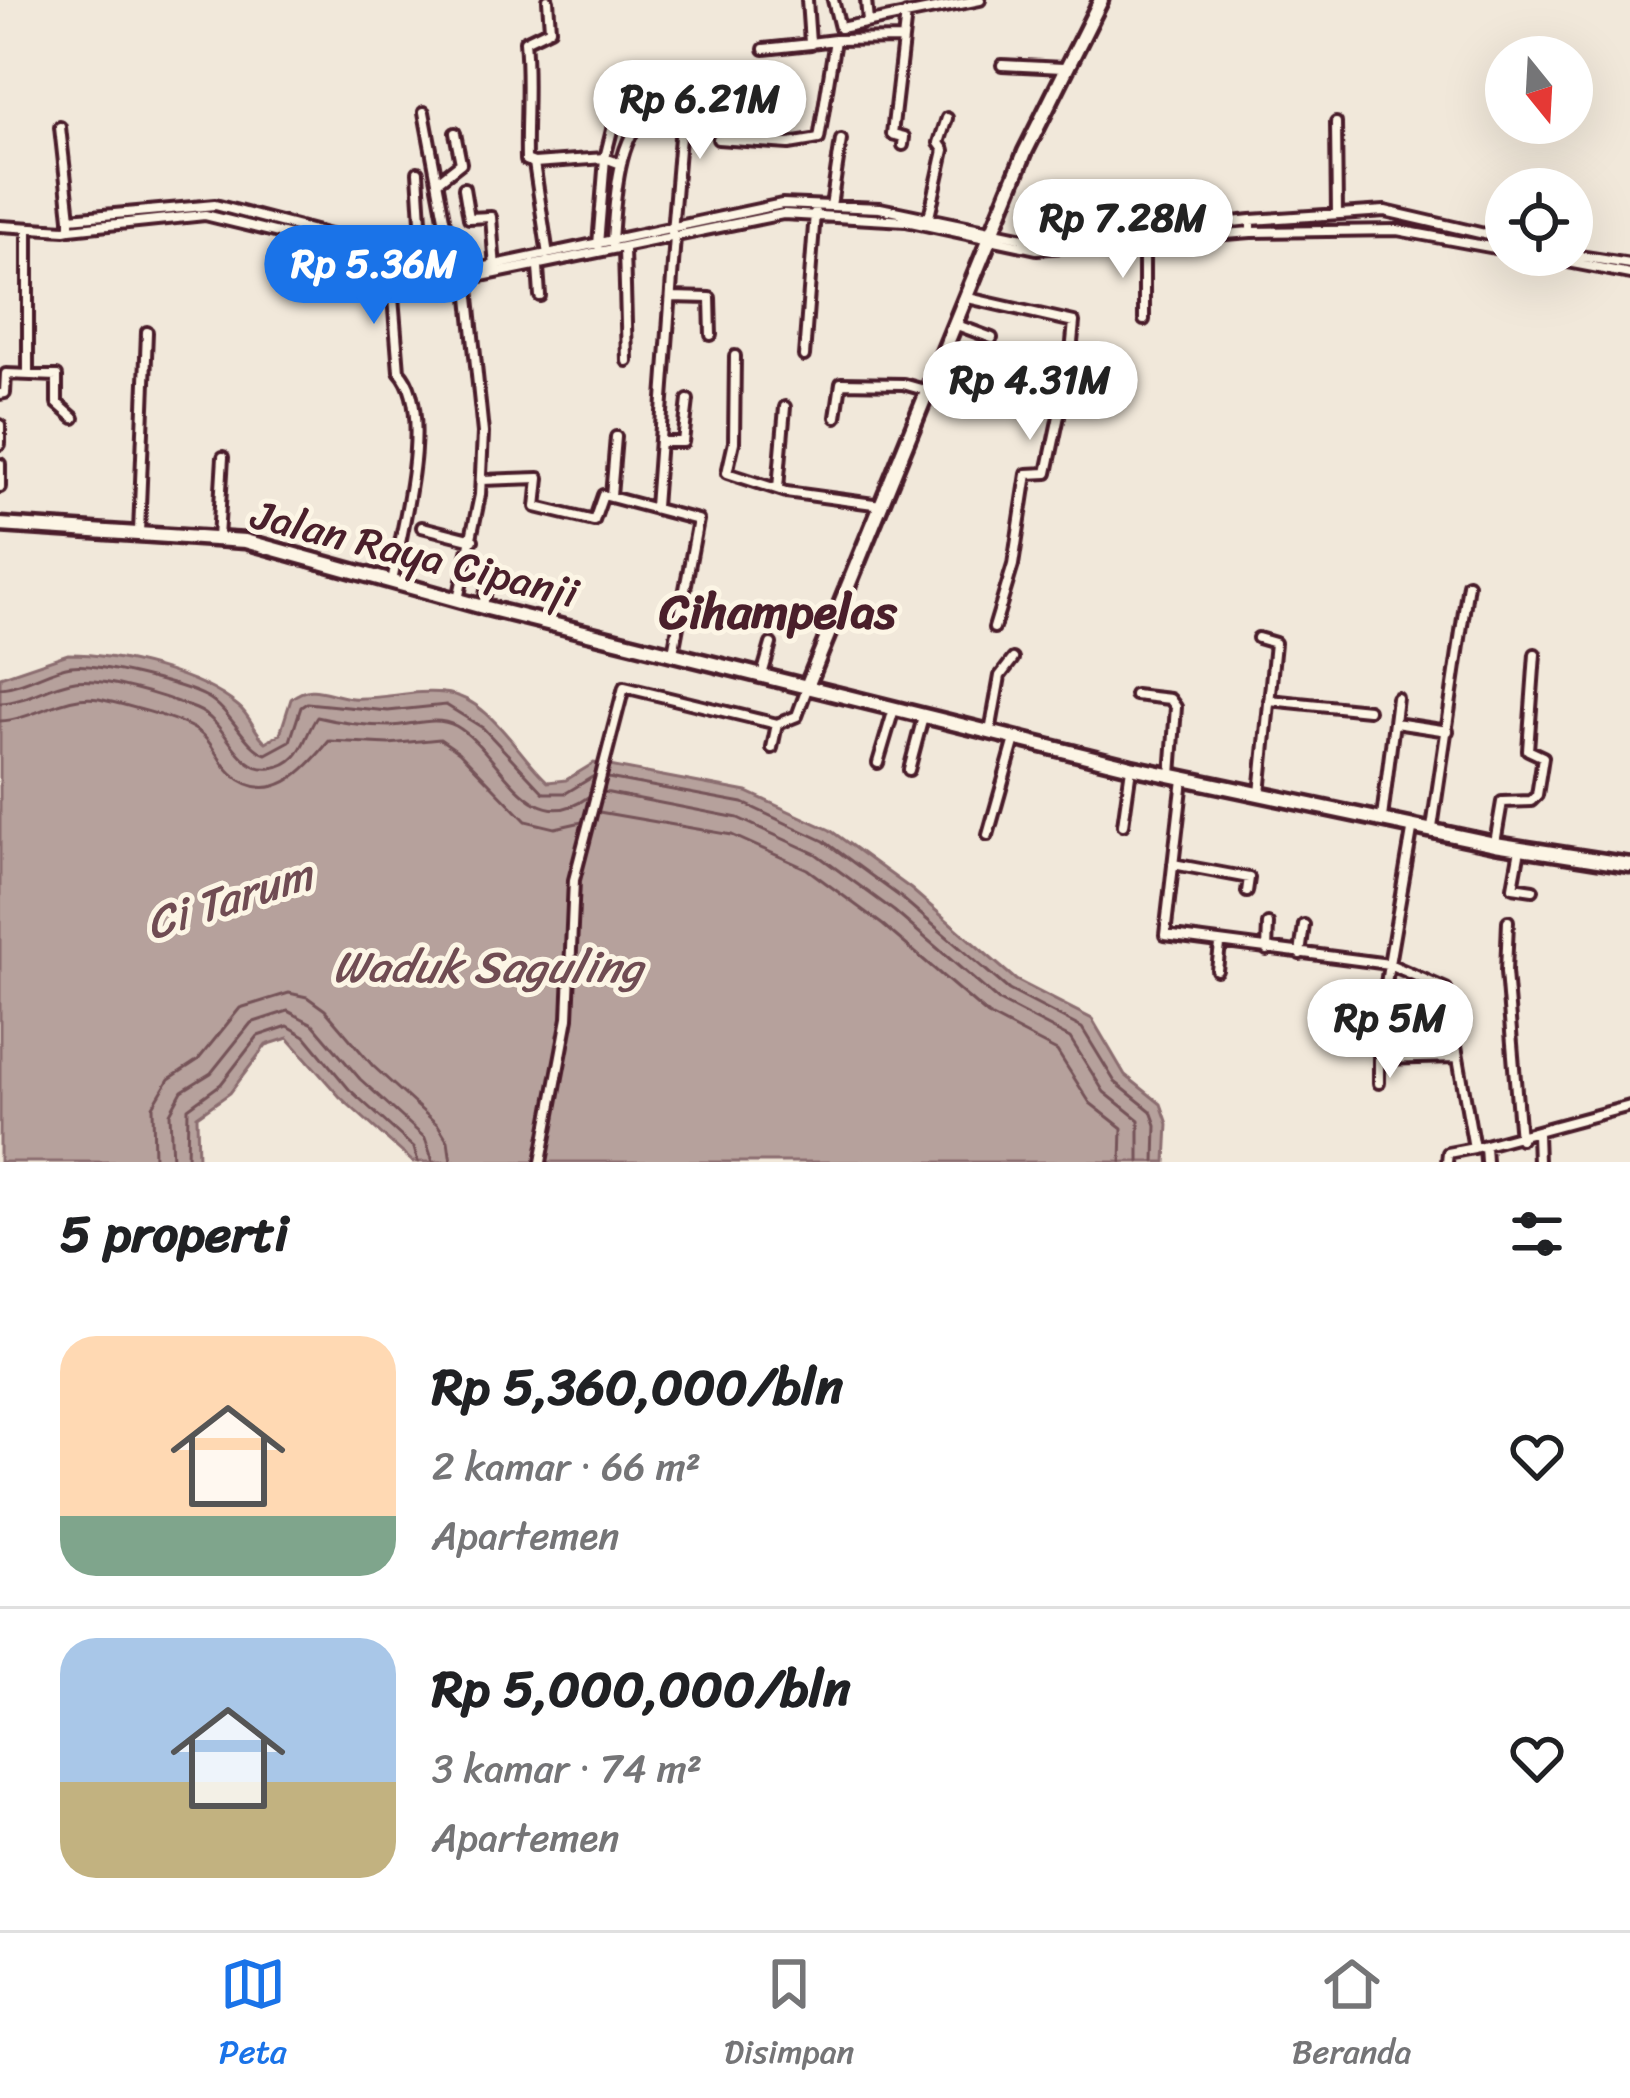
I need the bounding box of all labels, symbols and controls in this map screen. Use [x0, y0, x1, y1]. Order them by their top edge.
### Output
north arrow [1485, 36, 1593, 144]
map controls [1485, 36, 1593, 276]
pin: Rp 6.21M [576, 60, 824, 162]
text: Rp 6.21M [620, 64, 780, 133]
button: locate [1485, 168, 1593, 276]
pin: Rp 7.28M [999, 179, 1247, 281]
text: Rp 7.28M [1040, 183, 1206, 252]
pin: Rp 5.36M [250, 225, 498, 327]
text: Rp 5.36M [291, 229, 457, 298]
pin: Rp 4.31M [906, 341, 1154, 443]
text: Rp 4.31M [950, 345, 1110, 414]
street label: Jalan Raya Cipanji [242, 477, 587, 631]
district label: Cihampelas [658, 569, 898, 654]
water label: Ci Tarum [135, 833, 326, 964]
water label: Waduk Saguling [333, 927, 647, 1007]
pin: Rp 5M [1306, 979, 1474, 1081]
text: Rp 5M [1334, 983, 1446, 1052]
text: 5 properti [60, 1189, 289, 1279]
icon: filters [1504, 1201, 1570, 1267]
text: Rp 5,360,000/bln [432, 1342, 843, 1432]
icon: home [156, 1384, 300, 1528]
icon: heart [1504, 1423, 1570, 1489]
text: 2 kamar · 66 m² [432, 1432, 701, 1501]
text: Apartemen [432, 1501, 619, 1570]
text: Rp 5,000,000/bln [432, 1644, 851, 1734]
icon: home [156, 1686, 300, 1830]
icon: heart [1504, 1725, 1570, 1791]
text: 3 kamar · 74 m² [432, 1734, 702, 1803]
text: Apartemen [432, 1803, 619, 1872]
tab: Peta [219, 1951, 287, 2081]
tab: Disimpan [724, 1951, 854, 2081]
tab: Beranda [1292, 1951, 1411, 2081]

